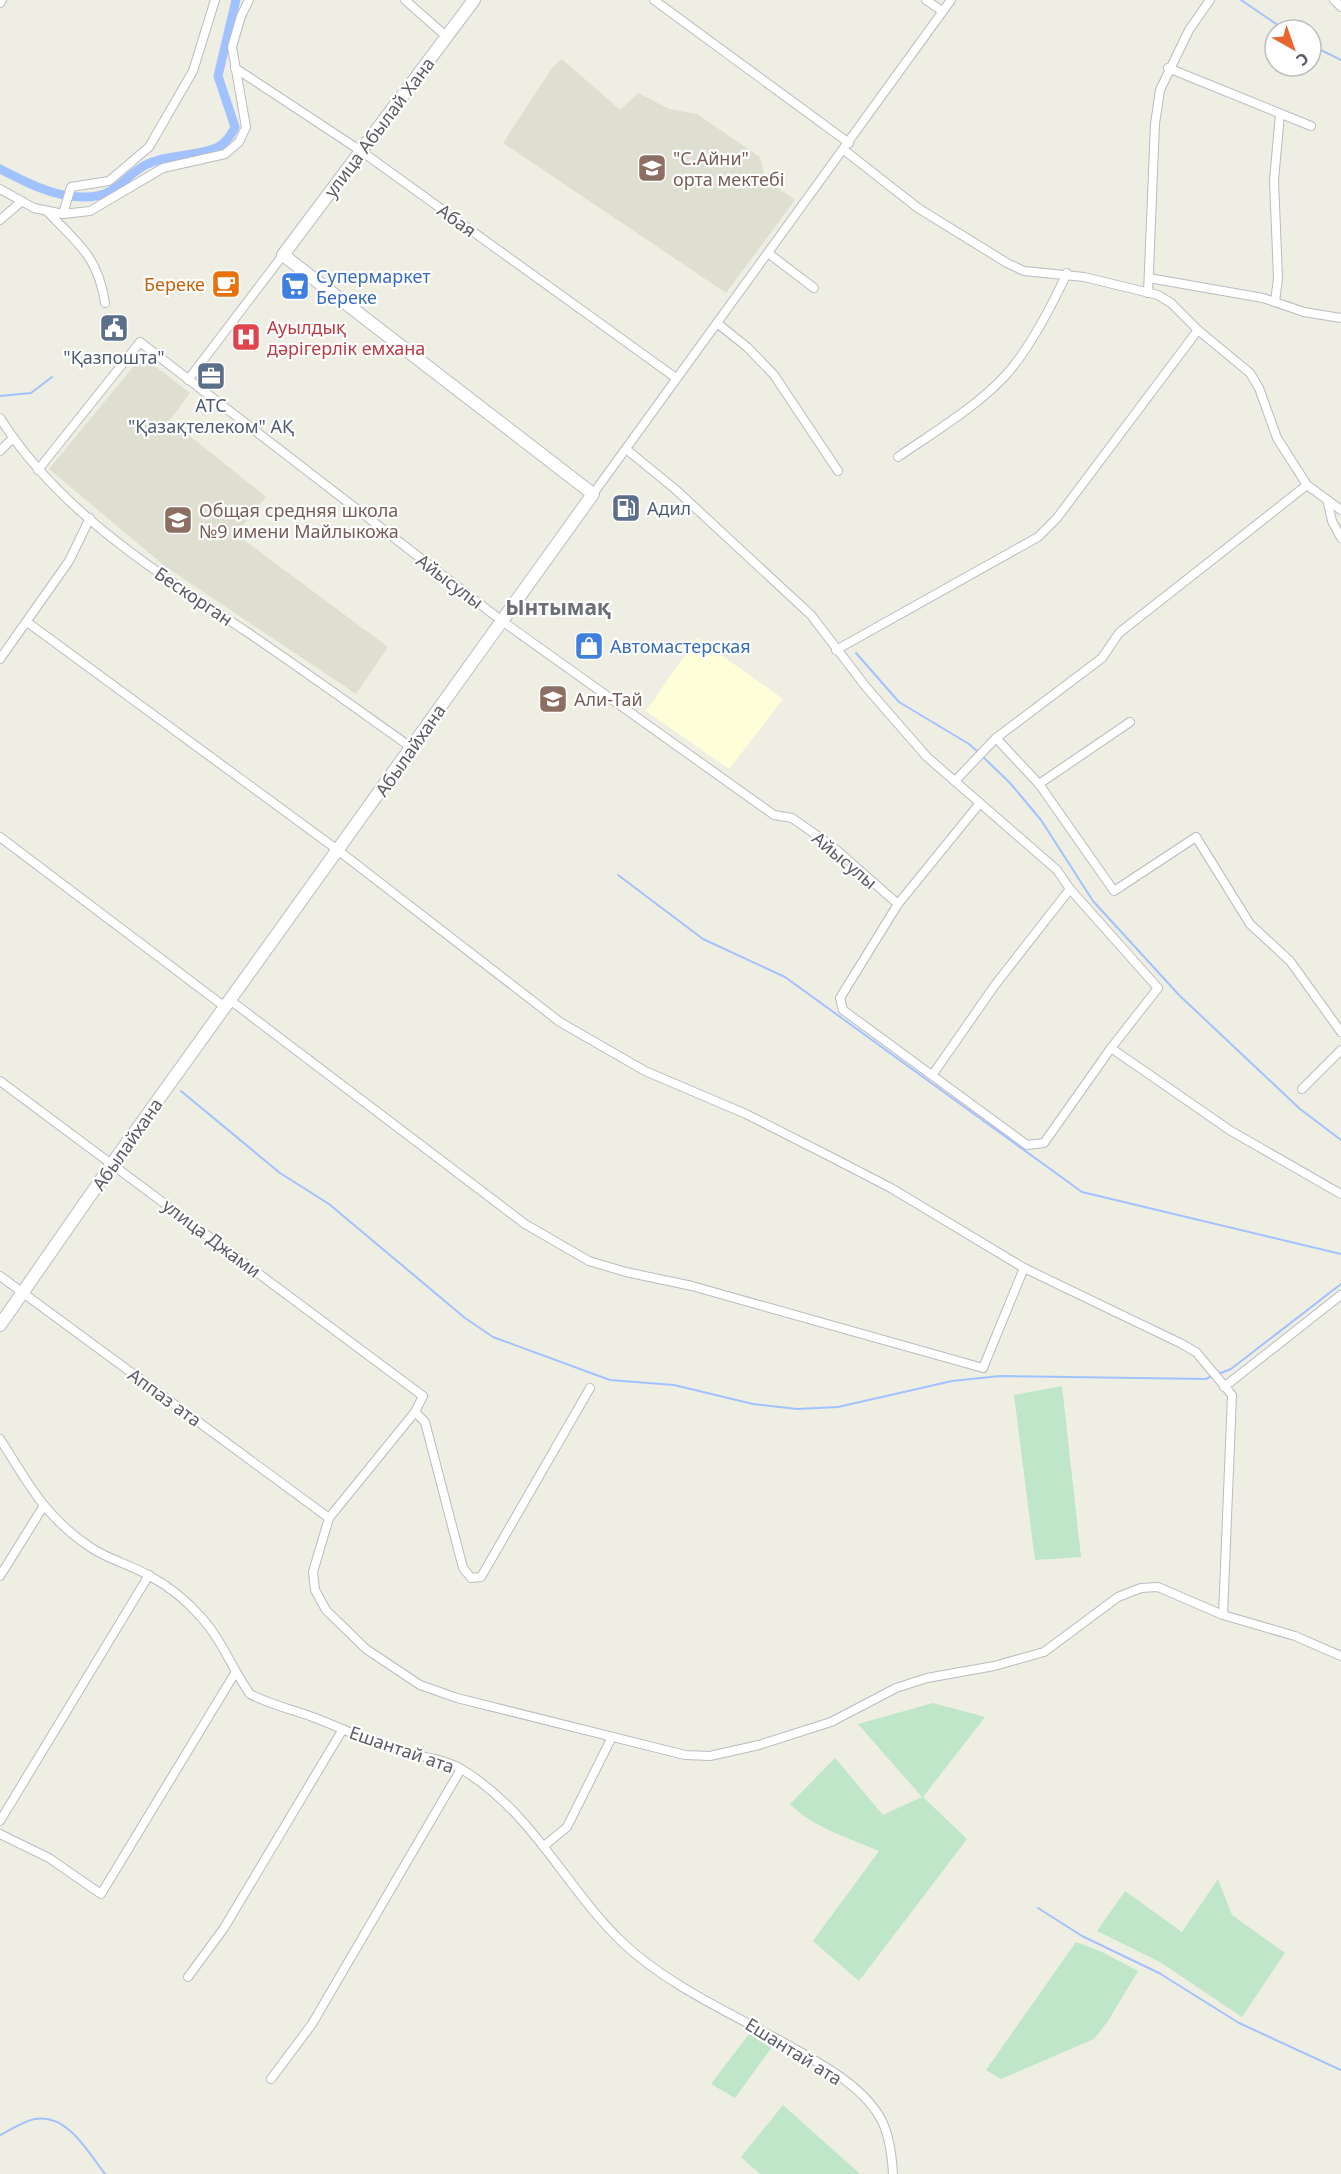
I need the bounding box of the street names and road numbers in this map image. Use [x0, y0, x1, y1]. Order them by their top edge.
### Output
street label: улица Абылай Хана [318, 52, 440, 202]
street label: Абая [433, 198, 481, 242]
street label: Айысулы [412, 548, 488, 614]
street label: Бескорган [150, 561, 238, 631]
street label: Абылайхана [369, 699, 451, 801]
street label: Айысулы [808, 826, 882, 894]
street label: Абылайхана [86, 1093, 168, 1195]
street label: улица Джами [158, 1193, 266, 1283]
street label: Аппаз ата [124, 1362, 206, 1432]
street label: Ешантай ата [346, 1720, 458, 1778]
street label: Ешантай ата [741, 2012, 847, 2090]

